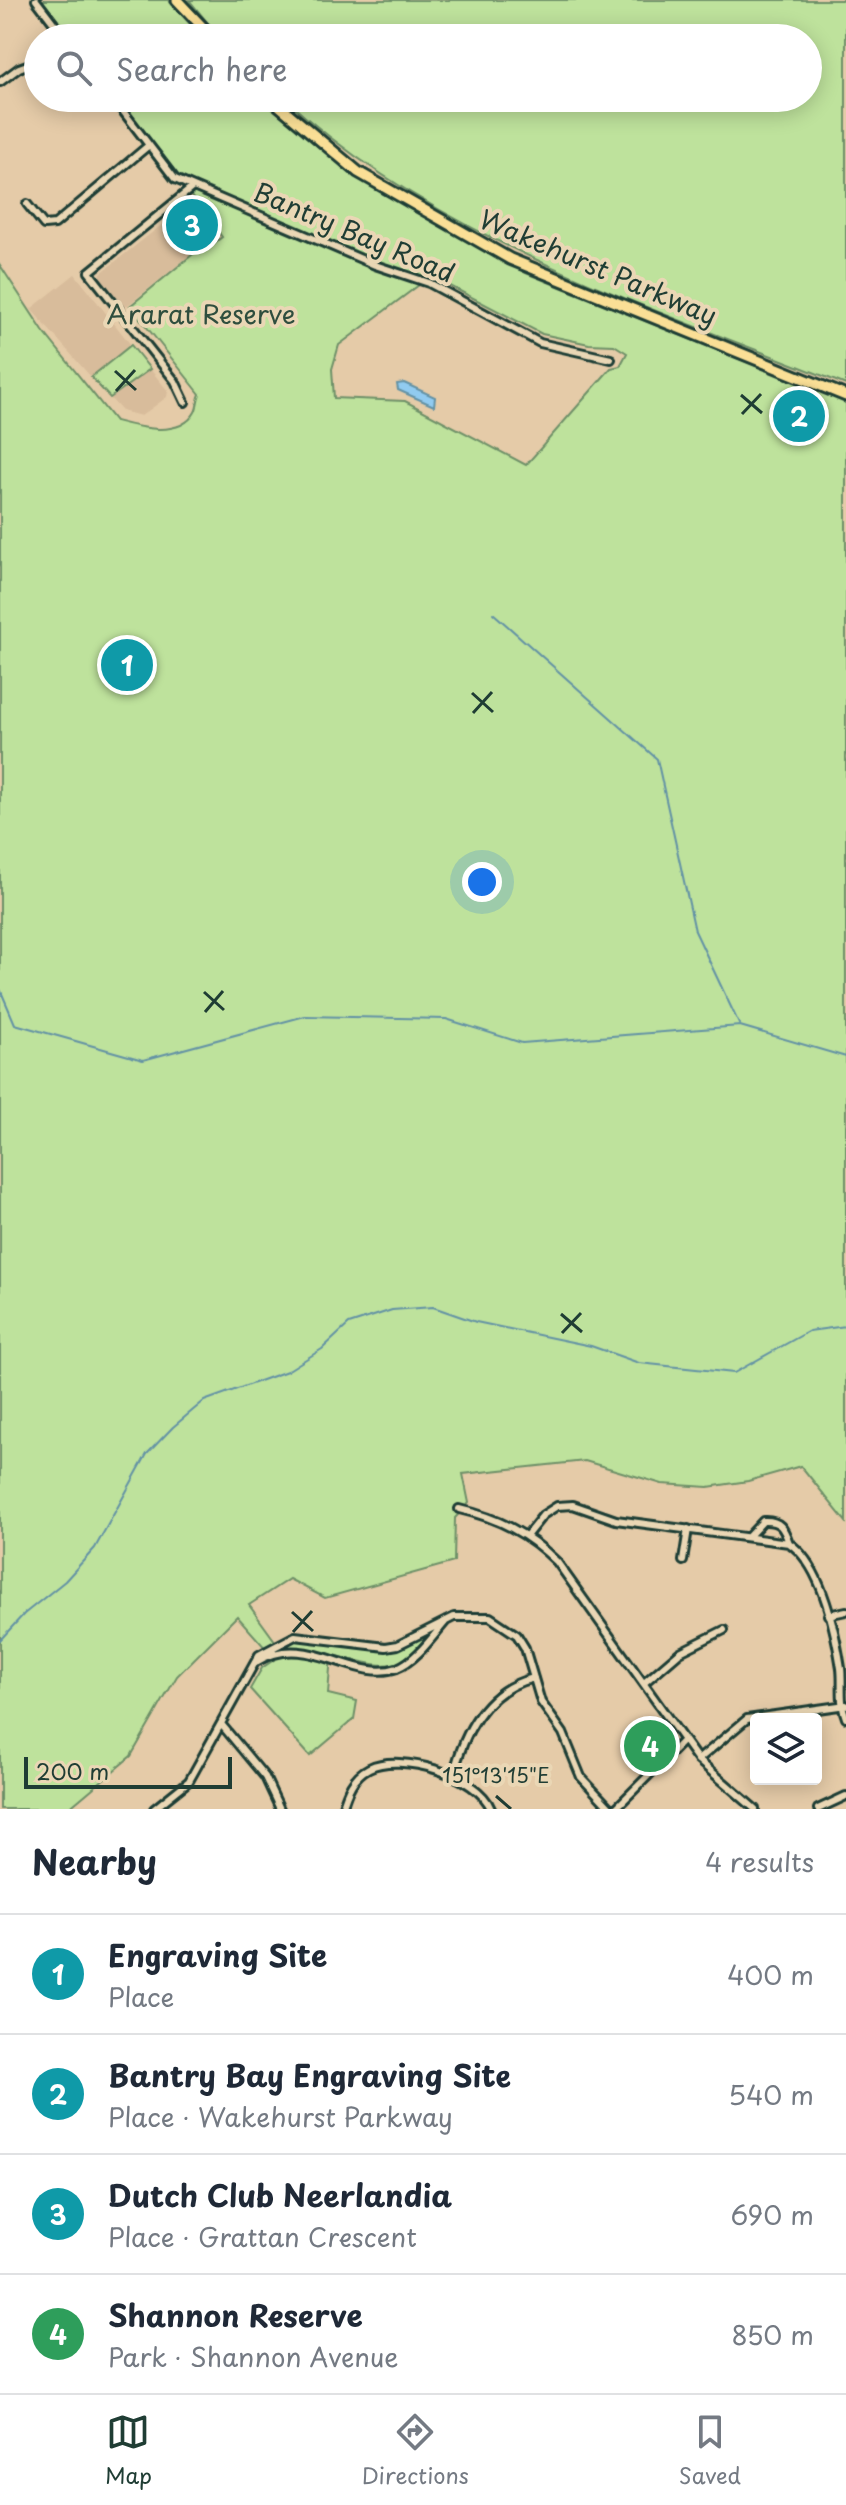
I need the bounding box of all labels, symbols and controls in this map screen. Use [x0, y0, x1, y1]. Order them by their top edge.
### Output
search box [24, 24, 822, 112]
icon: search [52, 46, 96, 90]
text: Search here [116, 46, 288, 91]
street label: Bantry Bay Road [248, 172, 461, 292]
pin: 3 [166, 195, 218, 255]
street label: Wakehurst Parkway [474, 199, 723, 334]
park label: Ararat Reserve [106, 294, 296, 333]
pin: 2 [773, 386, 825, 446]
pin: 1 [101, 635, 153, 695]
your location [462, 862, 502, 902]
map controls [750, 1713, 822, 1785]
button: layers [750, 1713, 822, 1785]
pin: 4 [624, 1716, 676, 1776]
scale bar [24, 1753, 232, 1789]
text: 200 m [36, 1754, 109, 1787]
text: 151°13'15"E [442, 1760, 550, 1790]
text: Nearby [32, 1835, 157, 1887]
text: 4 results [705, 1842, 814, 1881]
text: Engraving Site [108, 1932, 327, 1977]
text: 1 [52, 1955, 64, 1994]
text: 400 m [727, 1955, 814, 1994]
text: Place [108, 1977, 174, 2016]
text: Bantry Bay Engraving Site [108, 2052, 511, 2097]
text: 2 [49, 2075, 67, 2114]
text: 540 m [728, 2075, 814, 2114]
text: Place · Wakehurst Parkway [108, 2097, 453, 2136]
text: Dutch Club Neerlandia [108, 2172, 452, 2217]
text: 3 [49, 2195, 67, 2234]
text: 690 m [731, 2195, 814, 2234]
text: Place · Grattan Crescent [108, 2217, 417, 2256]
text: Shannon Reserve [108, 2292, 363, 2337]
text: 4 [49, 2315, 67, 2354]
text: 850 m [731, 2315, 814, 2354]
text: Park · Shannon Avenue [108, 2337, 399, 2376]
tab: Map [105, 2410, 152, 2491]
tab: Directions [362, 2410, 469, 2491]
tab: Saved [679, 2410, 741, 2491]

